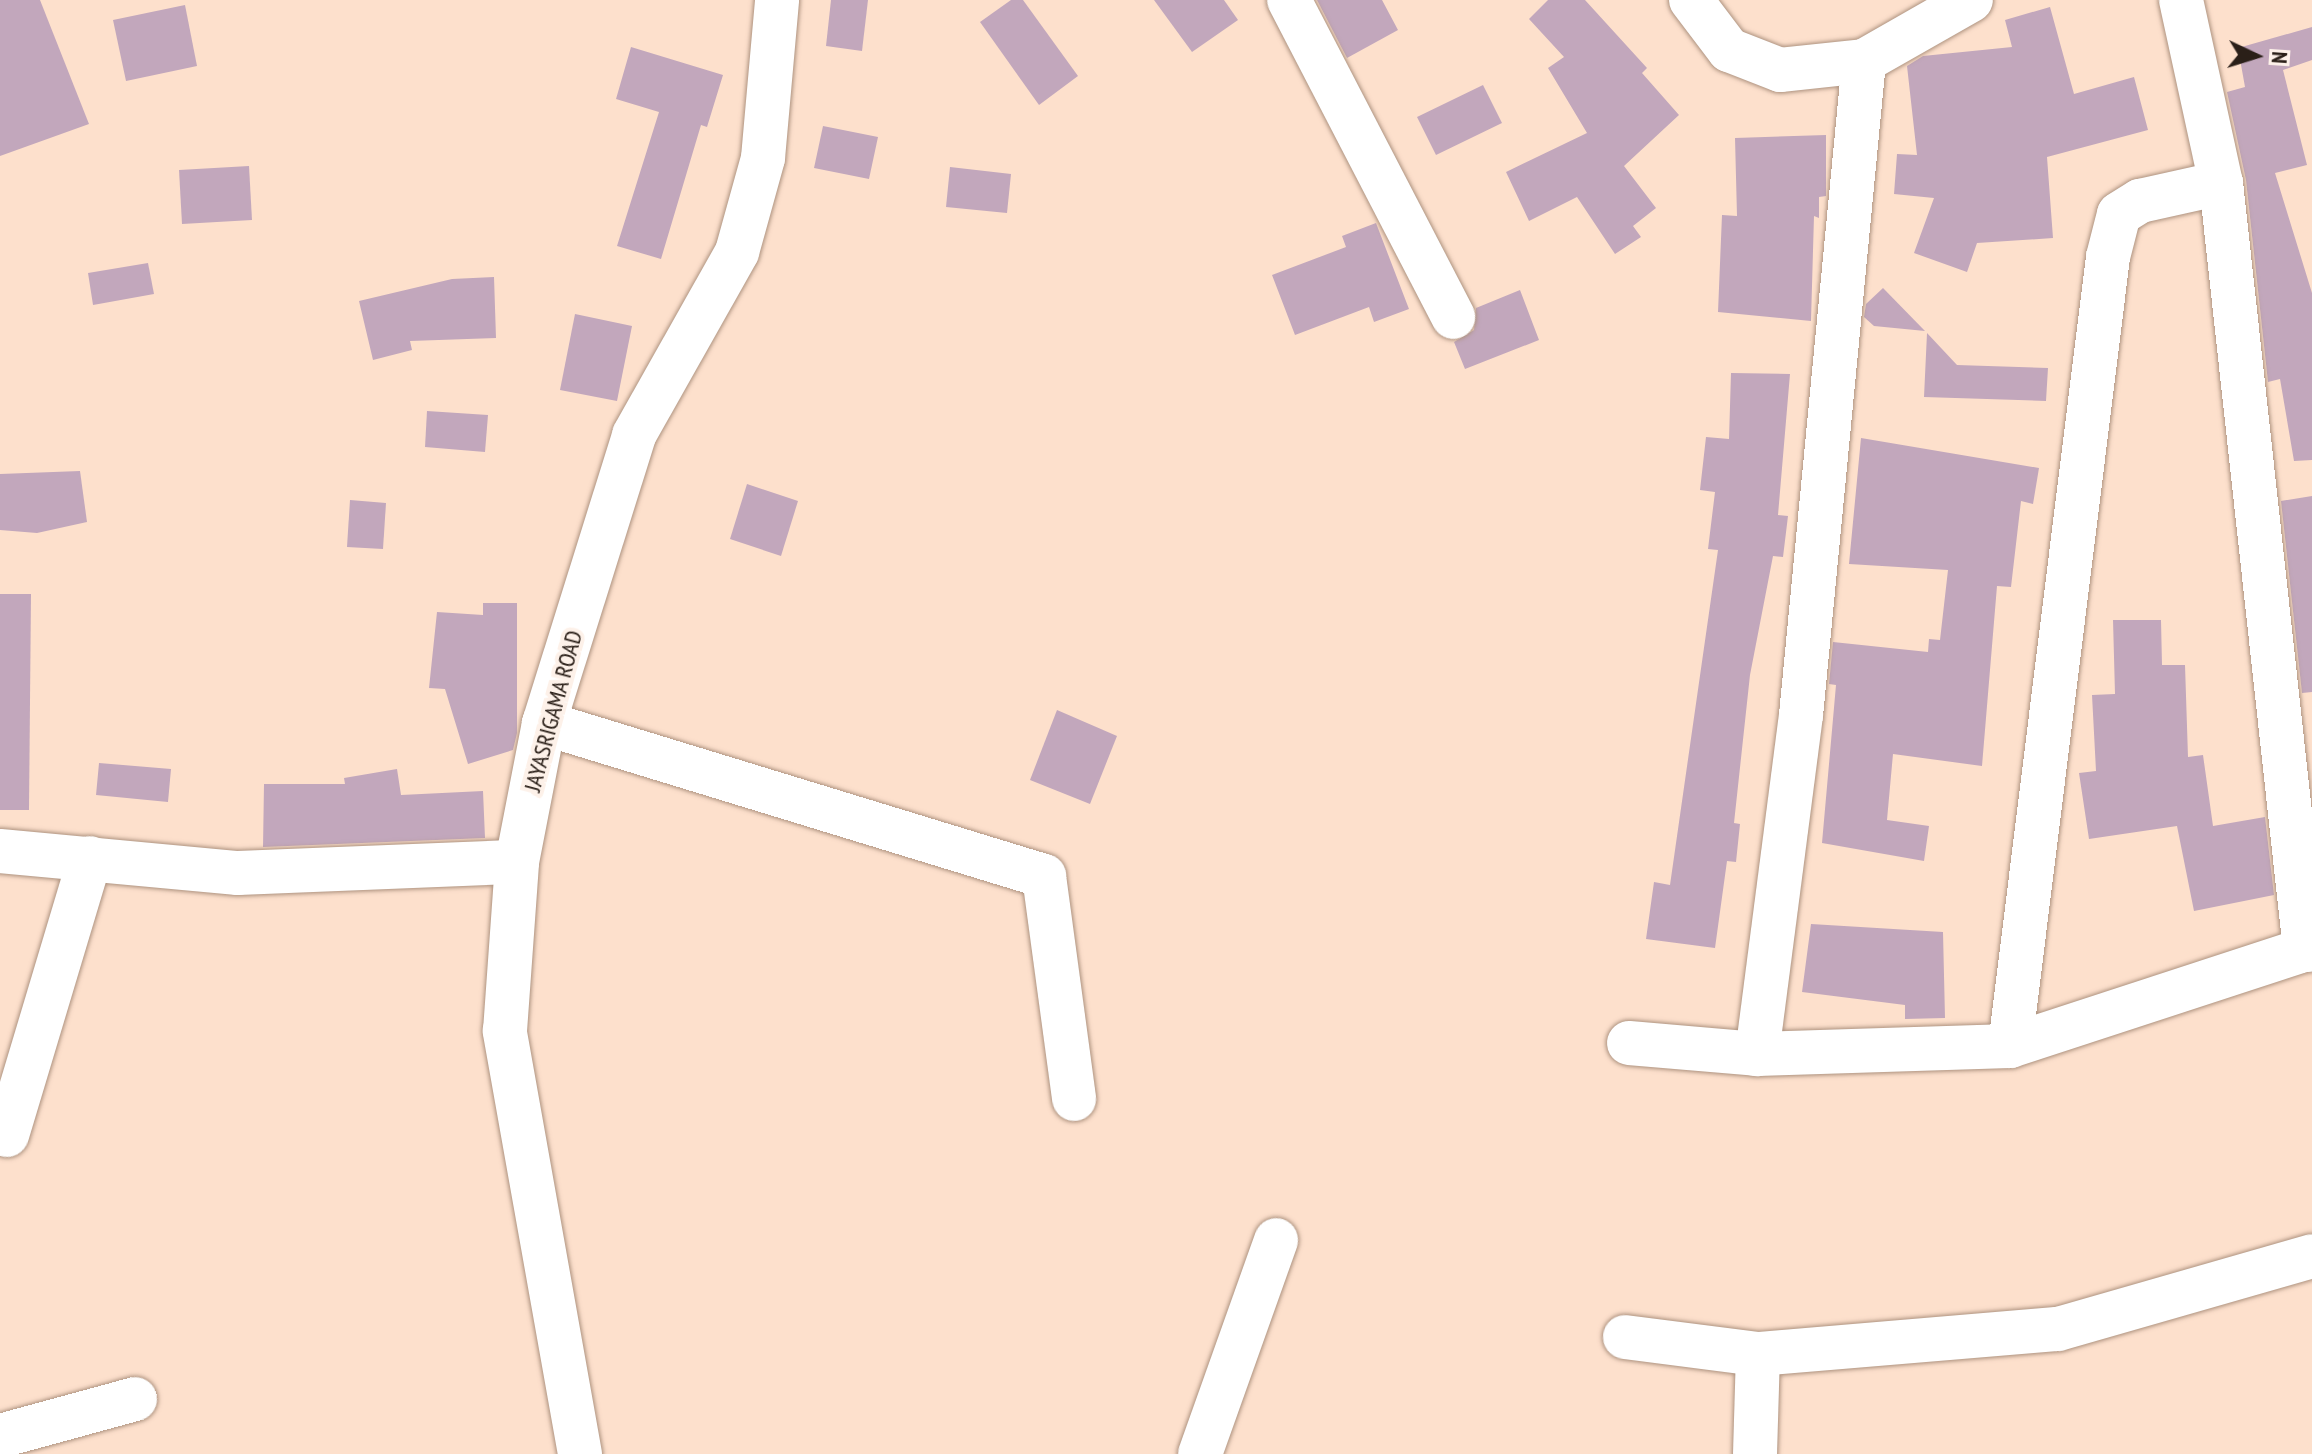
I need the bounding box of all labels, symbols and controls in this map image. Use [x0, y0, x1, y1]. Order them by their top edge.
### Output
north arrow [2216, 16, 2296, 96]
text: N [2266, 51, 2294, 65]
street label: JAYASRIGAMA ROAD [518, 627, 588, 795]

